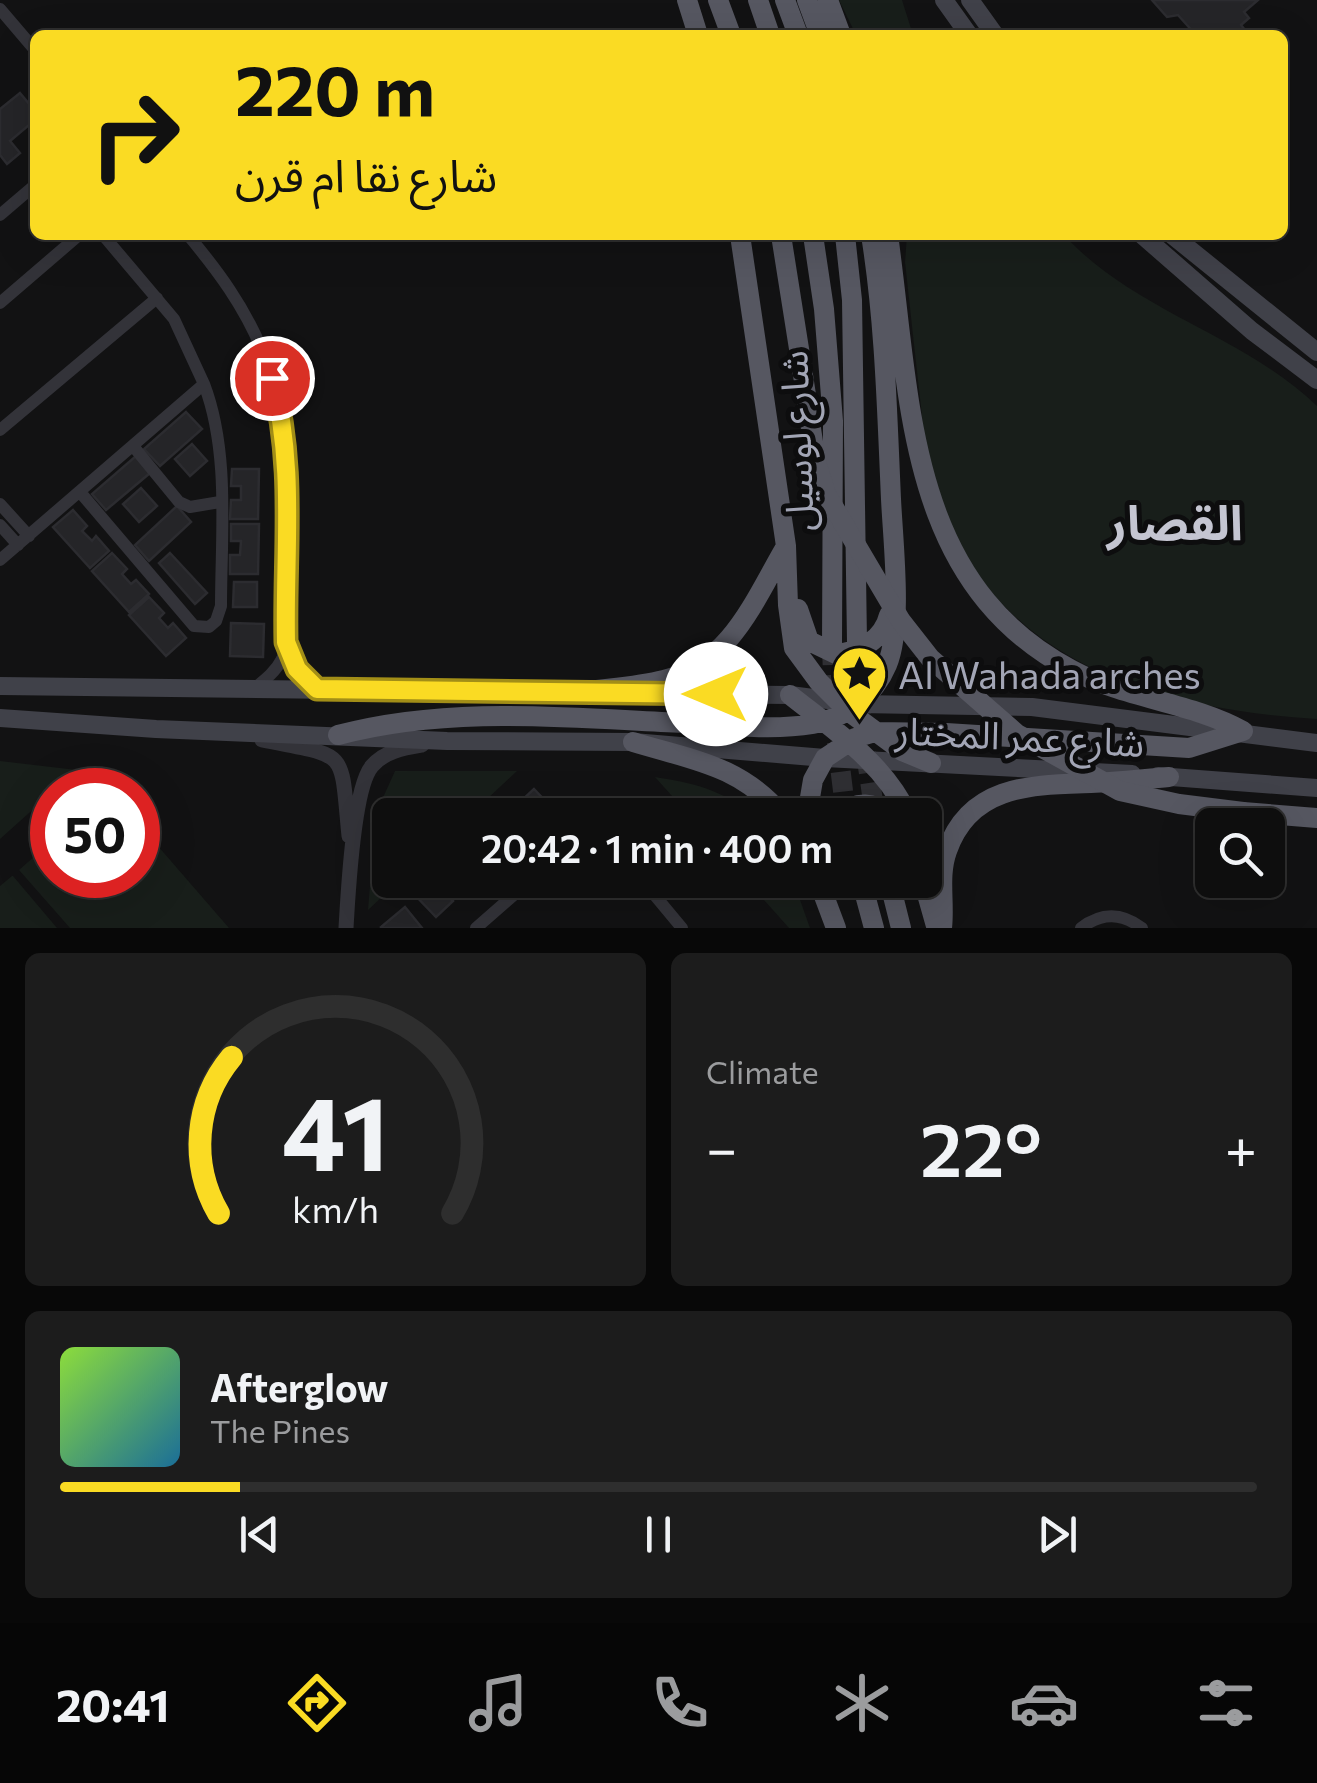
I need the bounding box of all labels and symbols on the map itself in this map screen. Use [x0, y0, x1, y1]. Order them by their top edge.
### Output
pin [230, 336, 315, 421]
street label: شارع لوسيل [768, 350, 829, 532]
district label: القصار [1105, 491, 1243, 552]
position arrow [664, 642, 768, 746]
place icon: Al Wahada arches [829, 643, 889, 722]
place label: Al Wahada arches [898, 650, 1201, 697]
street label: شارع عمر المختار [893, 705, 1146, 772]
speed limit sign: 50 [30, 768, 160, 898]

